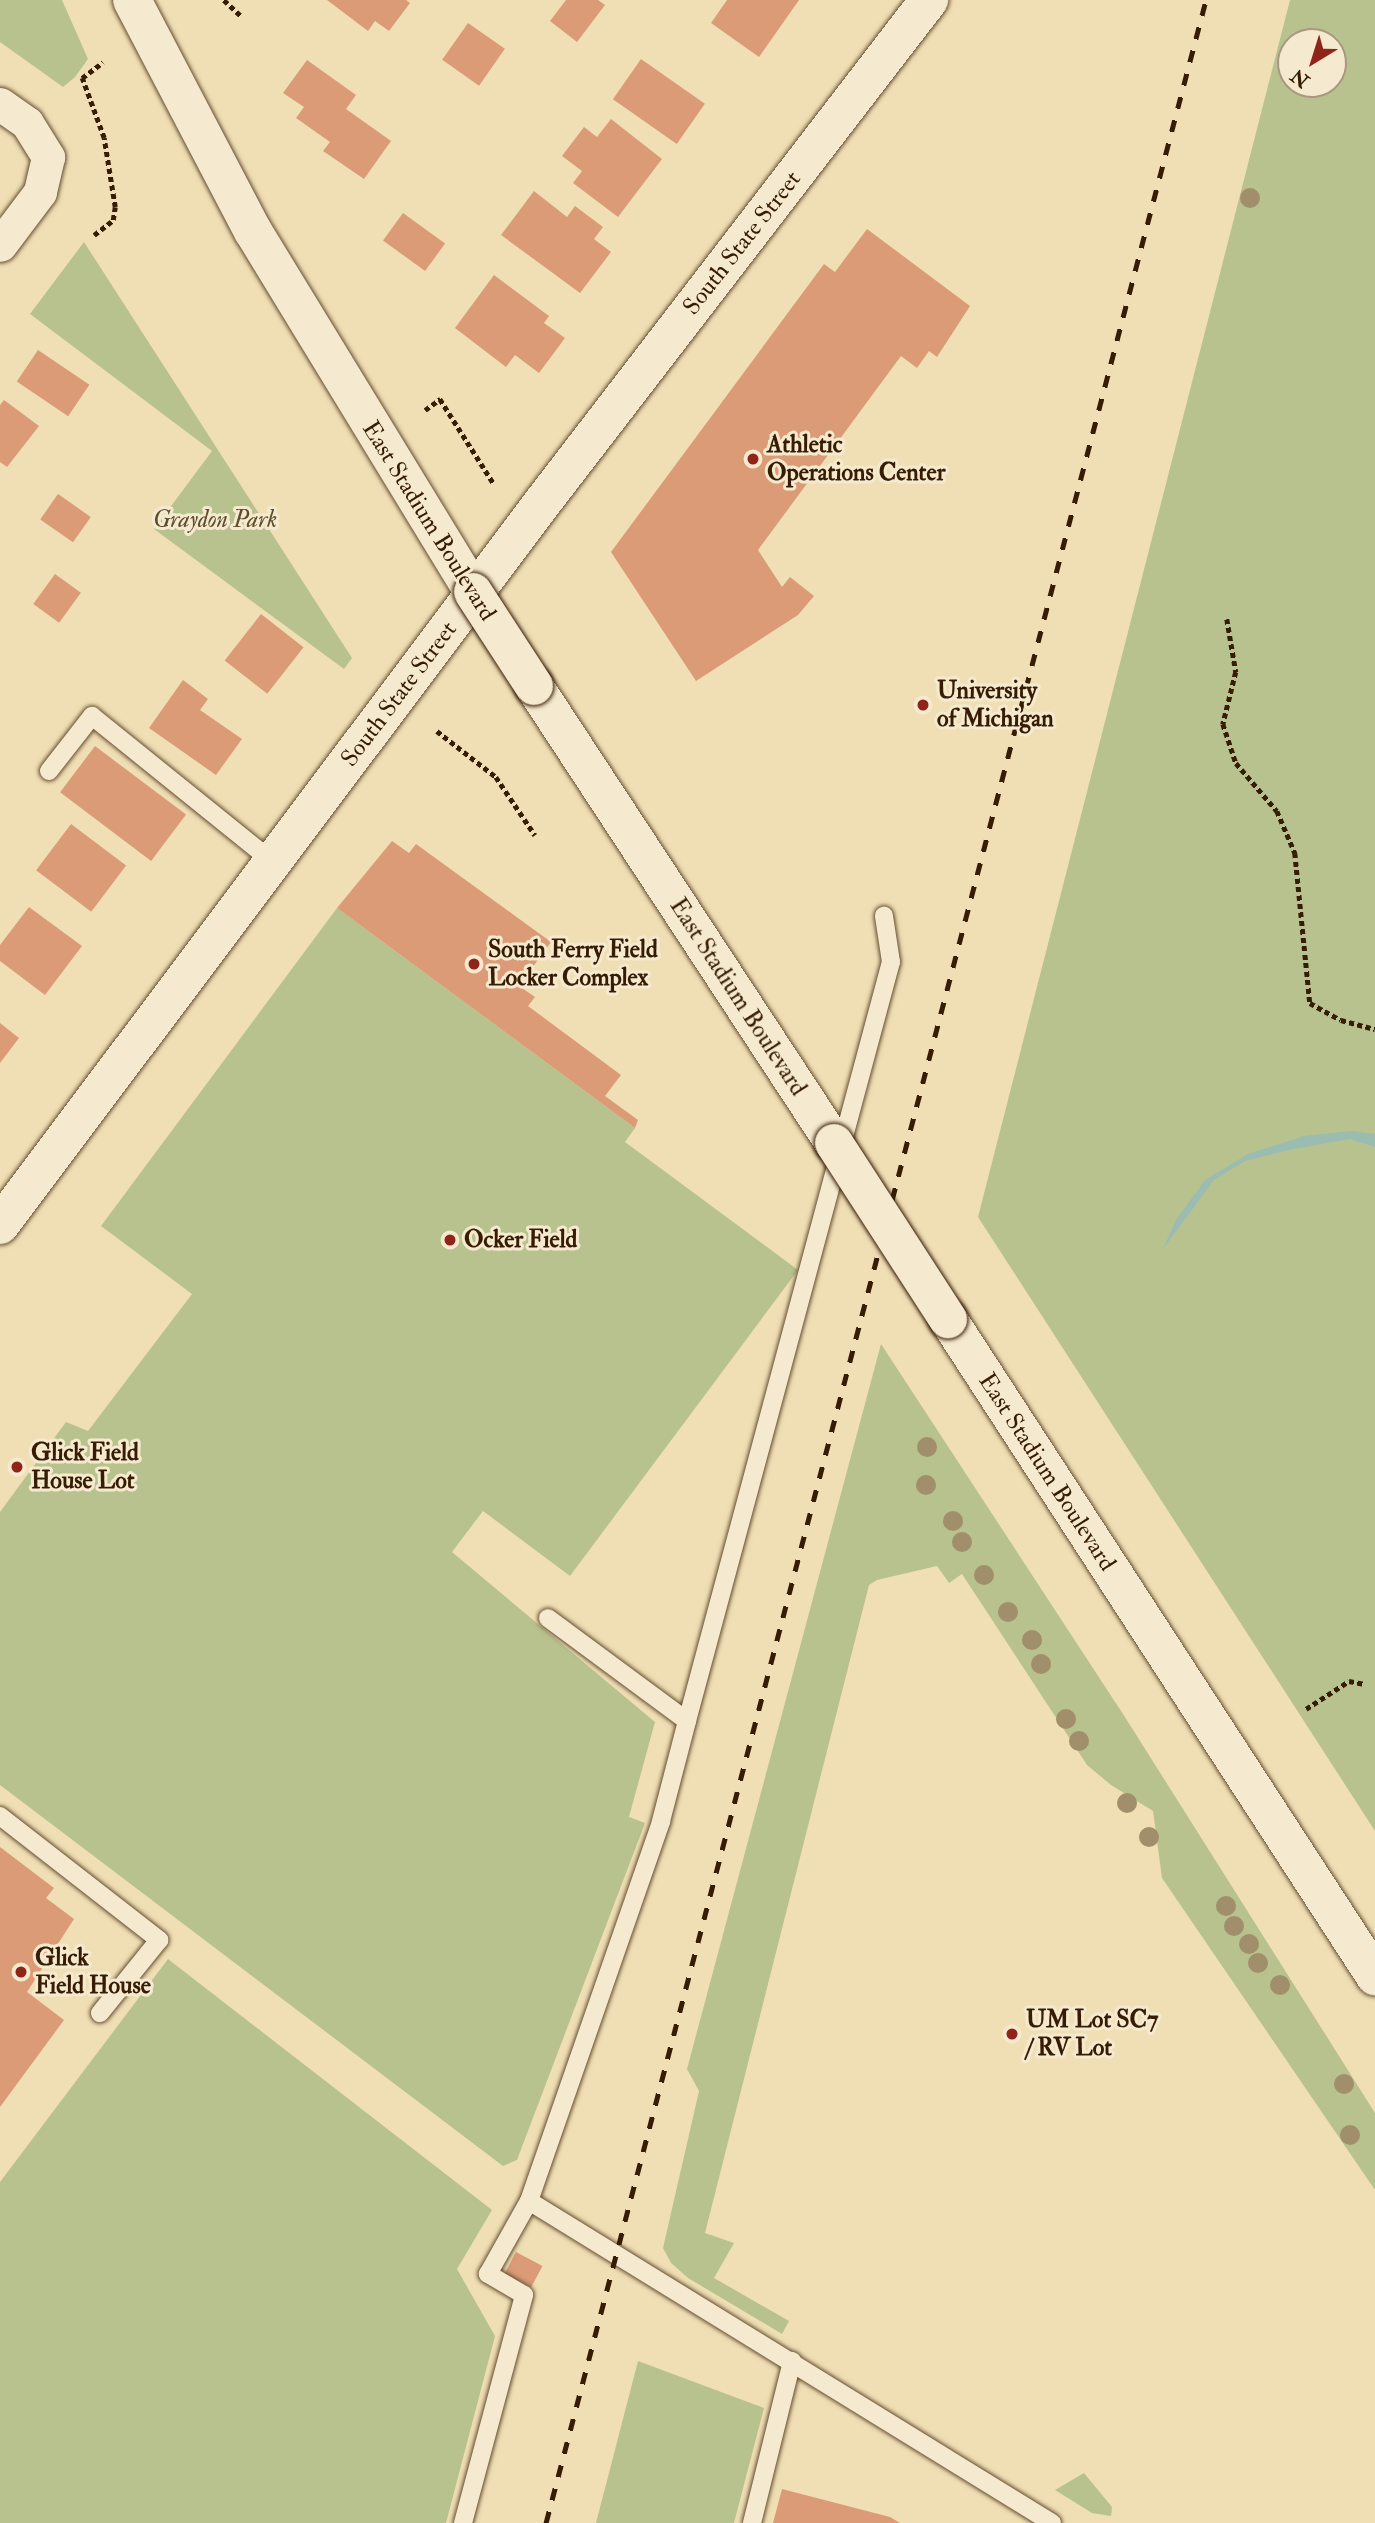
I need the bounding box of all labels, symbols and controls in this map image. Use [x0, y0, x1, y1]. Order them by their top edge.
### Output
north arrow [1277, 28, 1347, 98]
text: N [1286, 63, 1314, 93]
street label: South State Street [677, 165, 807, 321]
street label: East Stadium Boulevard [356, 416, 502, 626]
place label: Athletic Operations Center [767, 431, 945, 487]
marker: Athletic Operations Center [745, 451, 761, 467]
park label: Graydon Park [153, 506, 277, 534]
street label: South State Street [335, 616, 463, 772]
place label: University of Michigan [937, 677, 1054, 733]
marker: University of Michigan [915, 697, 931, 713]
street label: East Stadium Boulevard [663, 893, 813, 1101]
place label: South Ferry Field Locker Complex [488, 936, 658, 992]
marker: South Ferry Field Locker Complex [466, 956, 482, 972]
place label: Ocker Field [464, 1226, 577, 1254]
marker: Ocker Field [442, 1232, 458, 1248]
street label: East Stadium Boulevard [972, 1368, 1122, 1576]
place label: Glick Field House Lot [31, 1439, 139, 1495]
marker: Glick Field House Lot [9, 1459, 25, 1475]
place label: Glick Field House [35, 1944, 151, 2000]
marker: Glick Field House [13, 1964, 29, 1980]
place label: UM Lot SC7 / RV Lot [1026, 2006, 1158, 2062]
marker: UM Lot SC7 / RV Lot [1004, 2026, 1020, 2042]

